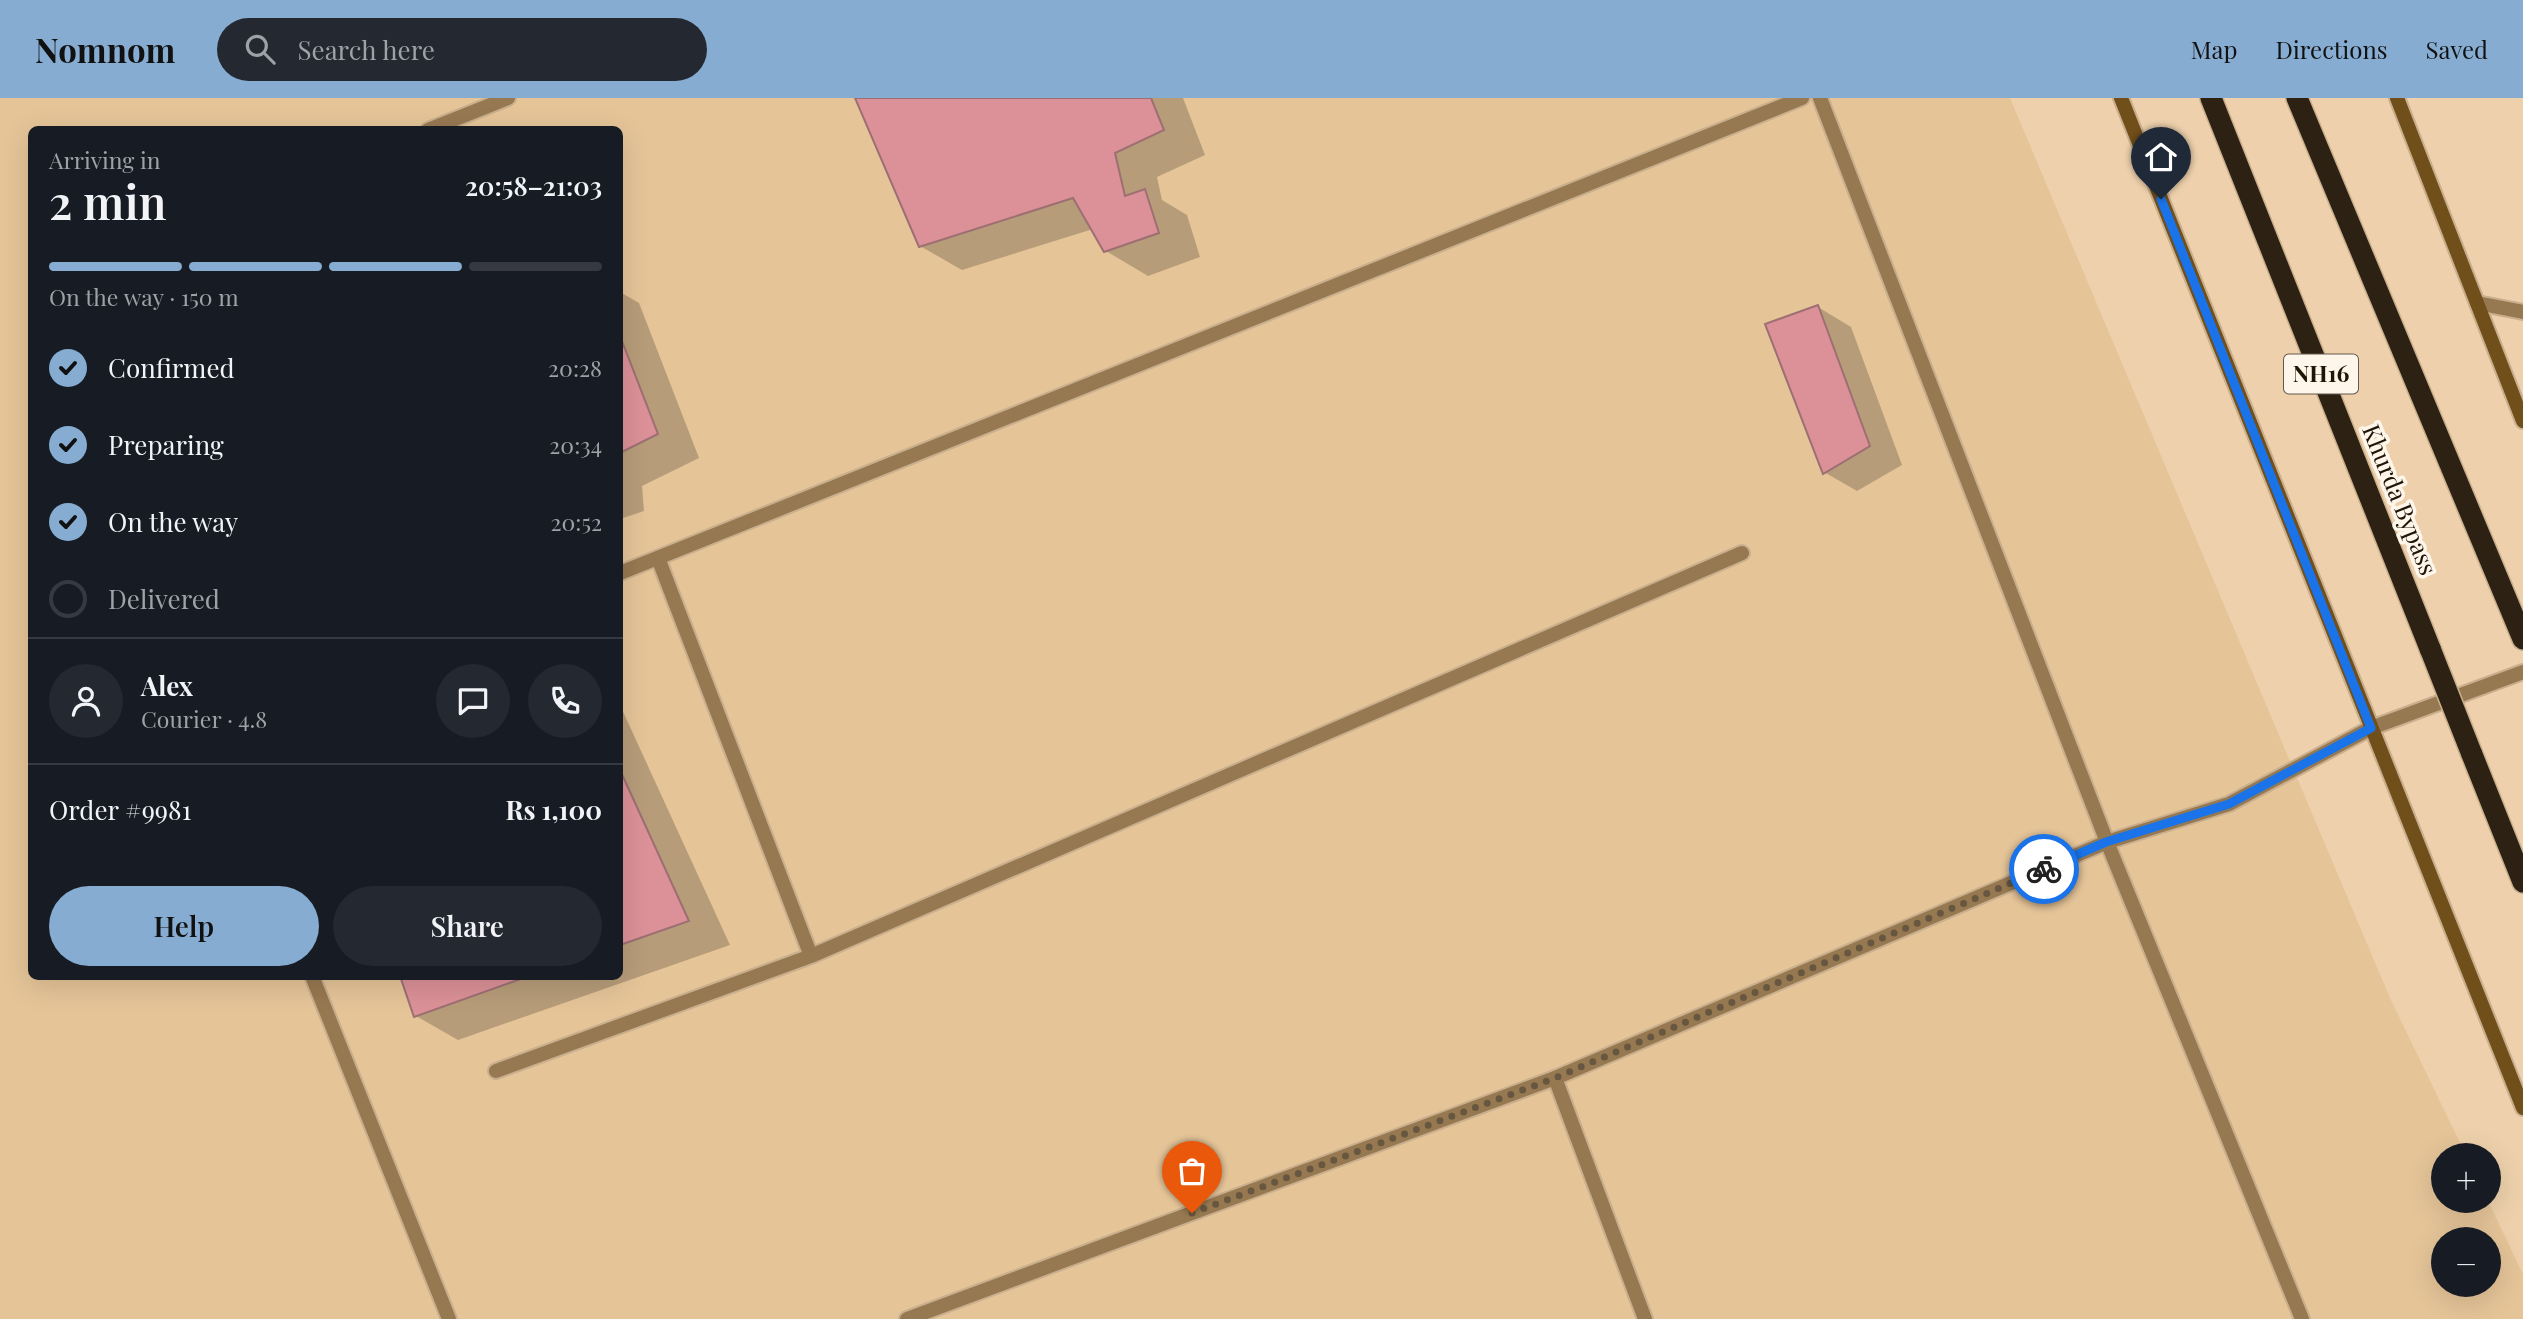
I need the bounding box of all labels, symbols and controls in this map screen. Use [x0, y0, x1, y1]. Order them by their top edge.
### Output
search box [217, 18, 707, 81]
text: Nomnom [35, 27, 175, 71]
icon: search [241, 30, 279, 68]
text: Search here [297, 32, 435, 67]
text: Map [2191, 33, 2237, 65]
text: Directions [2275, 33, 2388, 65]
text: Saved [2426, 33, 2488, 65]
pin [2131, 127, 2191, 199]
icon: home [2142, 138, 2180, 176]
text: Arriving in [49, 144, 161, 175]
text: 20:58–21:03 [465, 168, 602, 203]
text: 2 min [49, 170, 167, 232]
text: On the way · 150 m [49, 281, 239, 312]
icon: check [49, 349, 87, 387]
text: Confirmed [108, 350, 235, 385]
text: 20:28 [548, 352, 602, 383]
road number: NH16 [2284, 354, 2358, 394]
street label: Khurda Bypass [2356, 419, 2446, 579]
icon: check [49, 426, 87, 464]
text: Preparing [108, 427, 224, 462]
text: 20:34 [549, 429, 602, 460]
icon: check [49, 503, 87, 541]
text: On the way [108, 504, 238, 539]
text: 20:52 [551, 506, 602, 537]
text: Delivered [108, 581, 220, 616]
button: person [49, 664, 123, 738]
button: chat [436, 664, 510, 738]
button: phone [528, 664, 602, 738]
text: Alex [141, 668, 193, 703]
text: Courier · 4.8 [141, 703, 267, 734]
text: Order #9981 [49, 792, 191, 827]
text: Rs 1,100 [505, 792, 602, 827]
courier [2009, 834, 2079, 904]
icon: bike [2025, 850, 2063, 888]
button: Help [49, 886, 319, 966]
button: Share [333, 886, 602, 966]
pin [1162, 1141, 1222, 1213]
map controls [2431, 1143, 2501, 1297]
button: + [2431, 1143, 2501, 1213]
icon: bag [1173, 1152, 1211, 1190]
button: − [2431, 1227, 2501, 1297]

